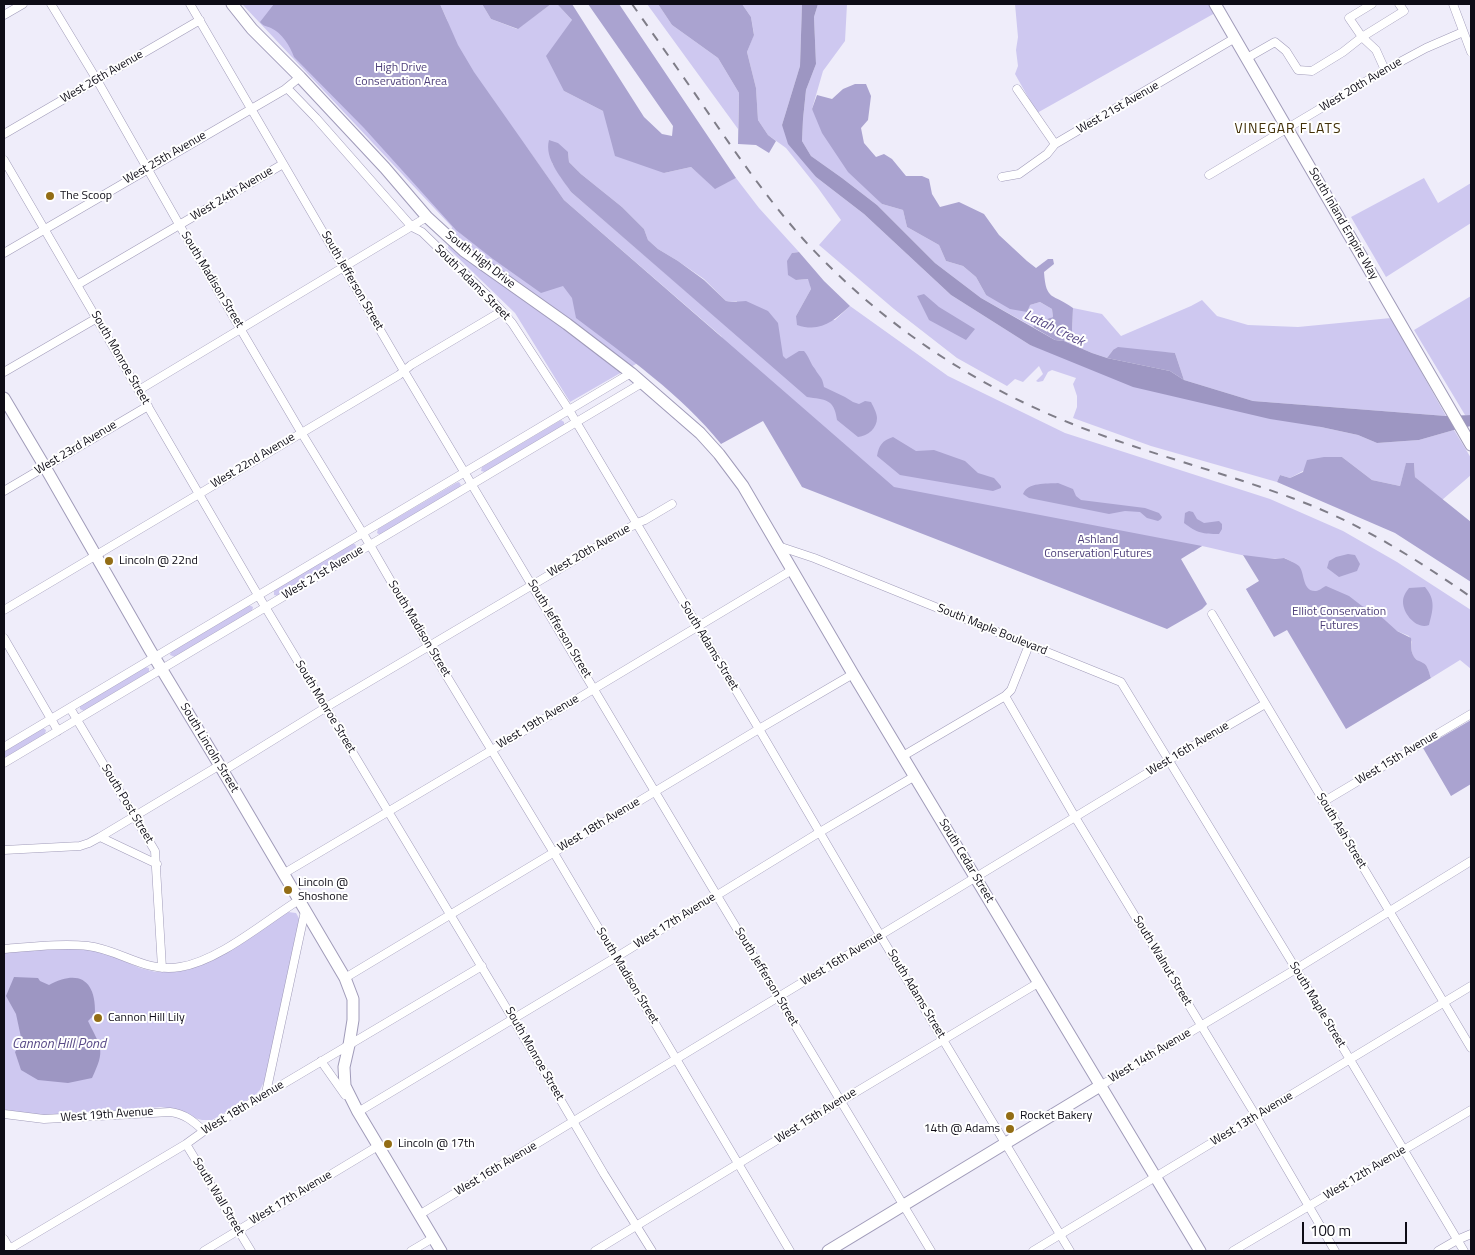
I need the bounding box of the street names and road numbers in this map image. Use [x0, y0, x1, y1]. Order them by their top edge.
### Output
street label: West 26th Avenue [58, 47, 146, 107]
street label: West 20th Avenue [1317, 55, 1405, 115]
street label: West 21st Avenue [1074, 79, 1162, 137]
street label: West 25th Avenue [121, 128, 209, 188]
street label: West 24th Avenue [188, 164, 276, 224]
street label: South Inland Empire Way [1305, 166, 1381, 282]
street label: South High Drive [442, 228, 518, 292]
street label: South Madison Street [178, 229, 246, 331]
street label: South Jefferson Street [318, 229, 386, 333]
street label: South Adams Street [431, 242, 513, 324]
street label: South Monroe Street [87, 309, 153, 407]
street label: West 23rd Avenue [33, 418, 119, 478]
street label: West 22nd Avenue [208, 430, 298, 492]
street label: West 20th Avenue [545, 521, 633, 581]
street label: West 21st Avenue [280, 543, 366, 603]
street label: South Jefferson Street [524, 577, 594, 681]
street label: South Madison Street [385, 578, 453, 680]
street label: South Adams Street [677, 599, 741, 693]
street label: South Maple Boulevard [935, 601, 1049, 659]
street label: South Monroe Street [292, 658, 358, 756]
street label: West 19th Avenue [494, 692, 582, 752]
street label: South Lincoln Street [177, 701, 241, 795]
street label: West 16th Avenue [1144, 719, 1232, 779]
street label: West 15th Avenue [1353, 728, 1441, 788]
street label: South Post Street [98, 762, 156, 846]
street label: South Ash Street [1313, 791, 1369, 871]
street label: West 18th Avenue [555, 795, 643, 855]
street label: South Cedar Street [935, 817, 997, 905]
street label: West 17th Avenue [632, 890, 718, 952]
street label: South Walnut Street [1129, 913, 1195, 1009]
street label: South Madison Street [593, 925, 661, 1027]
street label: South Jefferson Street [731, 925, 801, 1029]
street label: West 16th Avenue [798, 929, 886, 989]
street label: South Adams Street [884, 947, 948, 1041]
street label: South Maple Street [1286, 960, 1348, 1050]
street label: South Monroe Street [501, 1005, 567, 1103]
street label: West 14th Avenue [1106, 1026, 1194, 1086]
street label: West 18th Avenue [199, 1078, 287, 1138]
street label: West 15th Avenue [773, 1085, 859, 1147]
street label: West 13th Avenue [1208, 1089, 1296, 1149]
street label: West 19th Avenue [60, 1105, 154, 1125]
street label: West 16th Avenue [452, 1139, 540, 1199]
street label: West 12th Avenue [1321, 1143, 1409, 1203]
street label: South Wall Street [189, 1156, 247, 1238]
street label: West 17th Avenue [247, 1168, 335, 1228]

